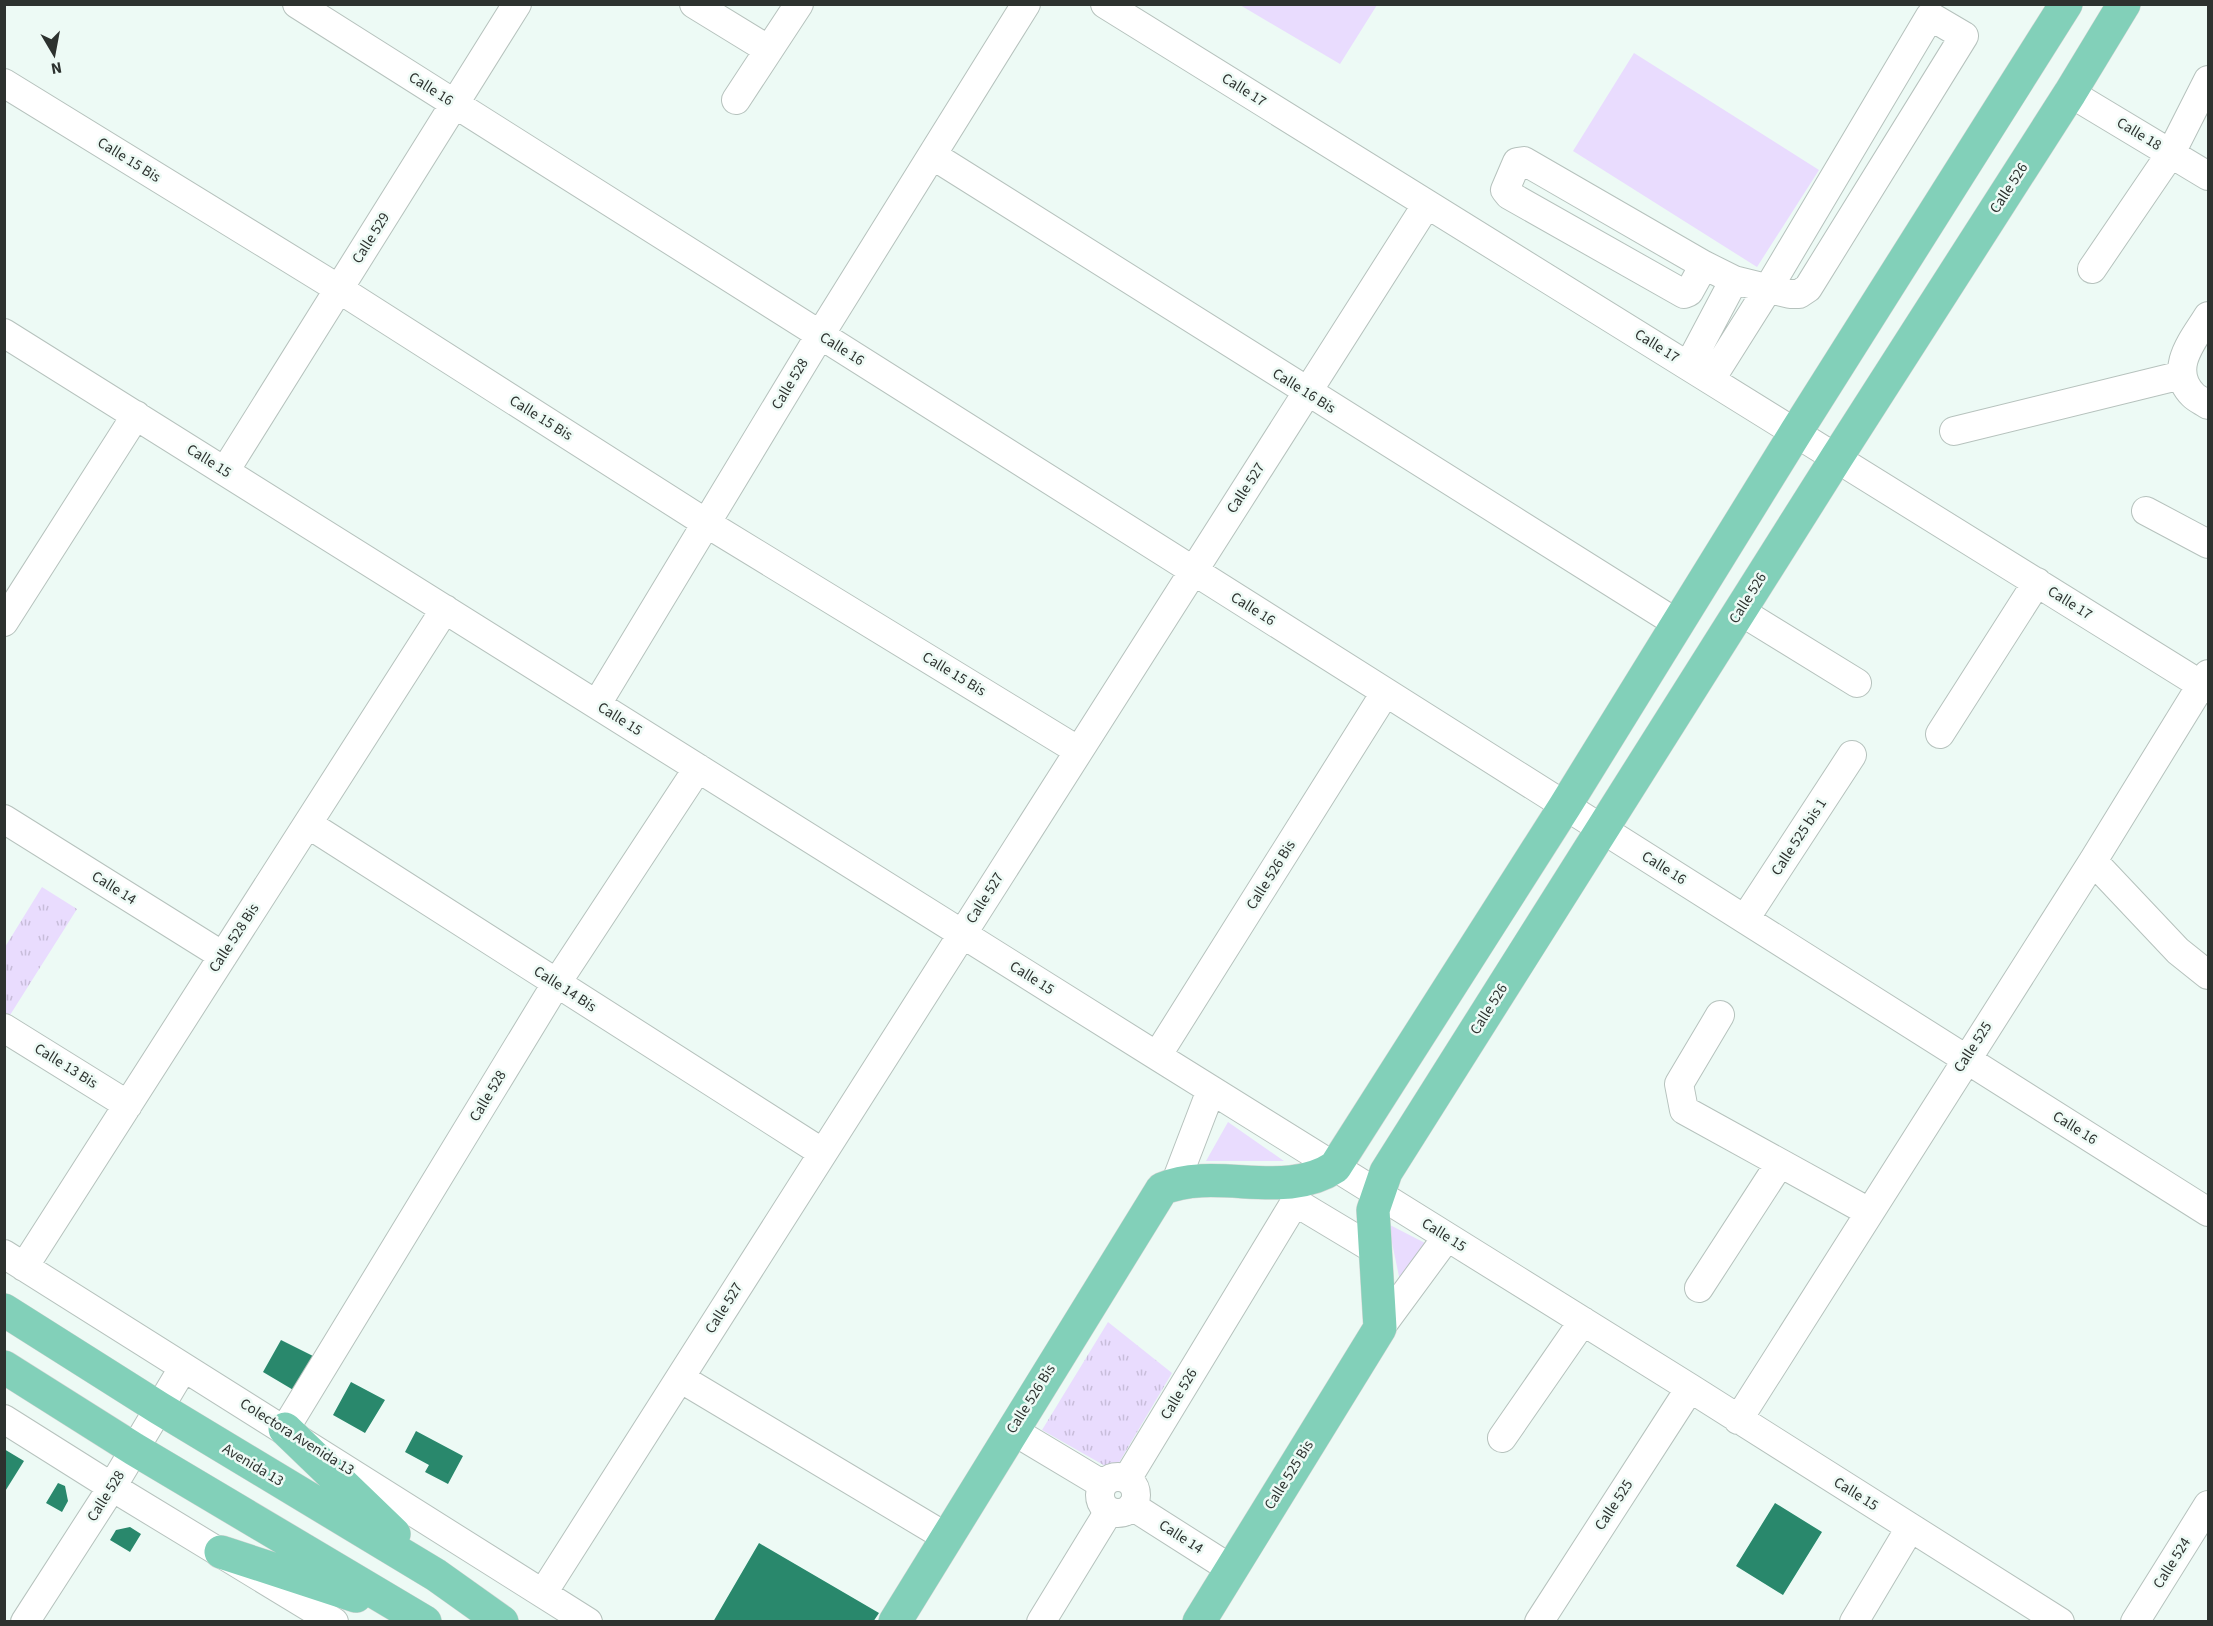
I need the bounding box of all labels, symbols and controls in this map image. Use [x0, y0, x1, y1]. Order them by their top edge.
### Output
north arrow [24, 24, 84, 84]
text: N [49, 56, 64, 80]
street label: Calle 16 [405, 67, 457, 111]
street label: Calle 17 [1218, 68, 1270, 112]
street label: Calle 18 [2113, 112, 2165, 156]
street label: Calle 15 Bis [93, 132, 165, 188]
street label: Calle 526 [1985, 159, 2033, 217]
street label: Calle 529 [347, 208, 395, 268]
street label: Calle 17 [1631, 324, 1683, 368]
street label: Calle 16 [816, 327, 868, 371]
street label: Calle 528 [766, 354, 814, 414]
street label: Calle 16 Bis [1268, 363, 1340, 419]
street label: Calle 15 Bis [505, 390, 577, 446]
street label: Calle 15 [183, 439, 235, 483]
street label: Calle 527 [1222, 459, 1270, 517]
street label: Calle 526 [1724, 568, 1772, 628]
street label: Calle 17 [2044, 581, 2096, 625]
street label: Calle 16 [1227, 587, 1279, 631]
street label: Calle 15 Bis [918, 647, 990, 701]
street label: Calle 15 [594, 697, 646, 741]
street label: Calle 525 bis 1 [1766, 794, 1832, 880]
street label: Calle 526 Bis [1241, 836, 1301, 914]
street label: Calle 16 [1638, 846, 1690, 890]
street label: Calle 14 [88, 866, 141, 910]
street label: Calle 527 [961, 868, 1009, 928]
street label: Calle 528 Bis [204, 899, 264, 977]
street label: Calle 15 [1006, 956, 1058, 1000]
street label: Calle 14 Bis [530, 961, 600, 1017]
street label: Calle 526 [1465, 979, 1513, 1039]
street label: Calle 525 [1949, 1018, 1997, 1076]
street label: Calle 13 Bis [30, 1038, 102, 1094]
street label: Calle 528 [464, 1066, 512, 1126]
street label: Calle 16 [2049, 1106, 2101, 1150]
street label: Calle 15 [1418, 1213, 1470, 1257]
street label: Calle 527 [700, 1278, 748, 1338]
street label: Calle 526 Bis [1001, 1360, 1061, 1438]
street label: Calle 526 [1155, 1364, 1203, 1424]
street label: Colectora Avenida 13 [237, 1395, 357, 1479]
street label: Calle 525 Bis [1259, 1436, 1319, 1514]
street label: Avenida 13 [219, 1440, 287, 1490]
street label: Calle 528 [82, 1466, 130, 1526]
street label: Calle 15 [1830, 1472, 1882, 1516]
street label: Calle 525 [1590, 1476, 1638, 1534]
street label: Calle 14 [1155, 1515, 1208, 1559]
street label: Calle 524 [2148, 1533, 2196, 1593]

